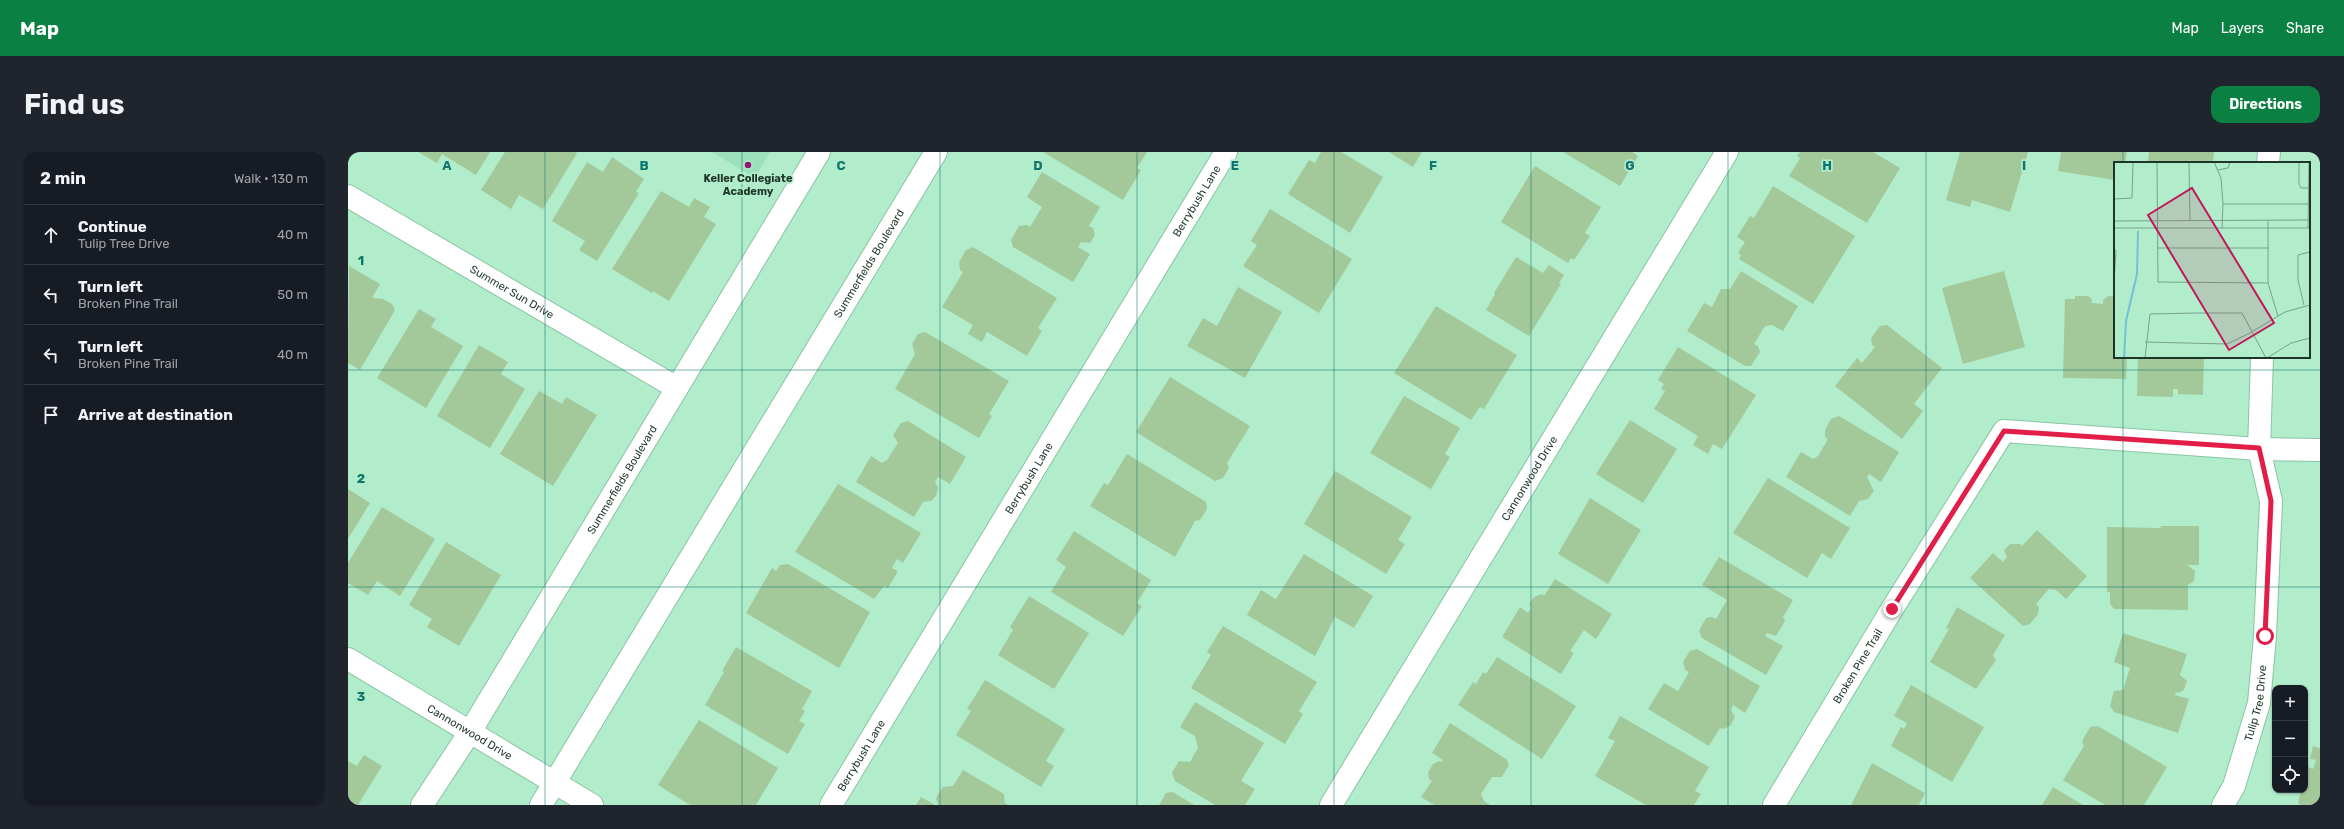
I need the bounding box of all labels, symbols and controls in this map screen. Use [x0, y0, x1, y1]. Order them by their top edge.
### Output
text: Map [20, 17, 59, 40]
text: Map [2172, 20, 2199, 37]
text: Layers [2221, 20, 2264, 37]
text: Share [2286, 20, 2324, 37]
button: Directions [2211, 86, 2320, 123]
text: Find us [24, 88, 124, 121]
text: A [442, 158, 452, 173]
text: B [639, 158, 649, 173]
text: C [836, 158, 846, 173]
text: D [1033, 158, 1043, 173]
text: E [1231, 158, 1239, 173]
text: F [1429, 158, 1437, 173]
text: G [1625, 158, 1635, 173]
text: H [1822, 158, 1832, 173]
text: I [2022, 158, 2026, 173]
marker: Keller Collegiate Academy [743, 160, 753, 170]
inset map [2114, 162, 2310, 358]
street label: Berrybush Lane [1170, 163, 1223, 239]
text: 2 min [40, 168, 86, 188]
text: Walk · 130 m [234, 171, 308, 186]
place label: Keller Collegiate Academy [704, 172, 793, 198]
street label: Summerfields Boulevard [831, 207, 906, 320]
text: Continue [78, 218, 147, 236]
icon: ahead [40, 224, 62, 246]
text: 40 m [277, 227, 308, 242]
text: Tulip Tree Drive [78, 236, 170, 251]
text: 1 [358, 253, 364, 268]
street label: Summer Sun Drive [468, 262, 556, 321]
text: Turn left [78, 278, 143, 296]
icon: left [40, 284, 62, 306]
text: 50 m [277, 287, 308, 302]
text: Broken Pine Trail [78, 296, 178, 311]
text: Turn left [78, 338, 143, 356]
icon: left [40, 344, 62, 366]
text: 40 m [277, 347, 308, 362]
text: Broken Pine Trail [78, 356, 178, 371]
icon: arrive [40, 404, 62, 426]
text: Arrive at destination [78, 406, 233, 424]
street label: Summerfields Boulevard [584, 423, 660, 536]
street label: Cannonwood Drive [1498, 434, 1560, 523]
street label: Berrybush Lane [1002, 440, 1055, 516]
text: 2 [357, 471, 365, 486]
route end [1883, 600, 1901, 618]
street label: Broken Pine Trail [1830, 627, 1885, 706]
route start [2256, 627, 2274, 645]
street label: Tulip Tree Drive [2241, 664, 2269, 743]
map controls [2272, 685, 2308, 793]
button: + [2272, 685, 2308, 721]
text: 3 [357, 689, 366, 704]
street label: Cannonwood Drive [425, 701, 515, 762]
street label: Berrybush Lane [834, 717, 888, 794]
button: − [2272, 721, 2308, 757]
button: locate [2272, 757, 2308, 793]

